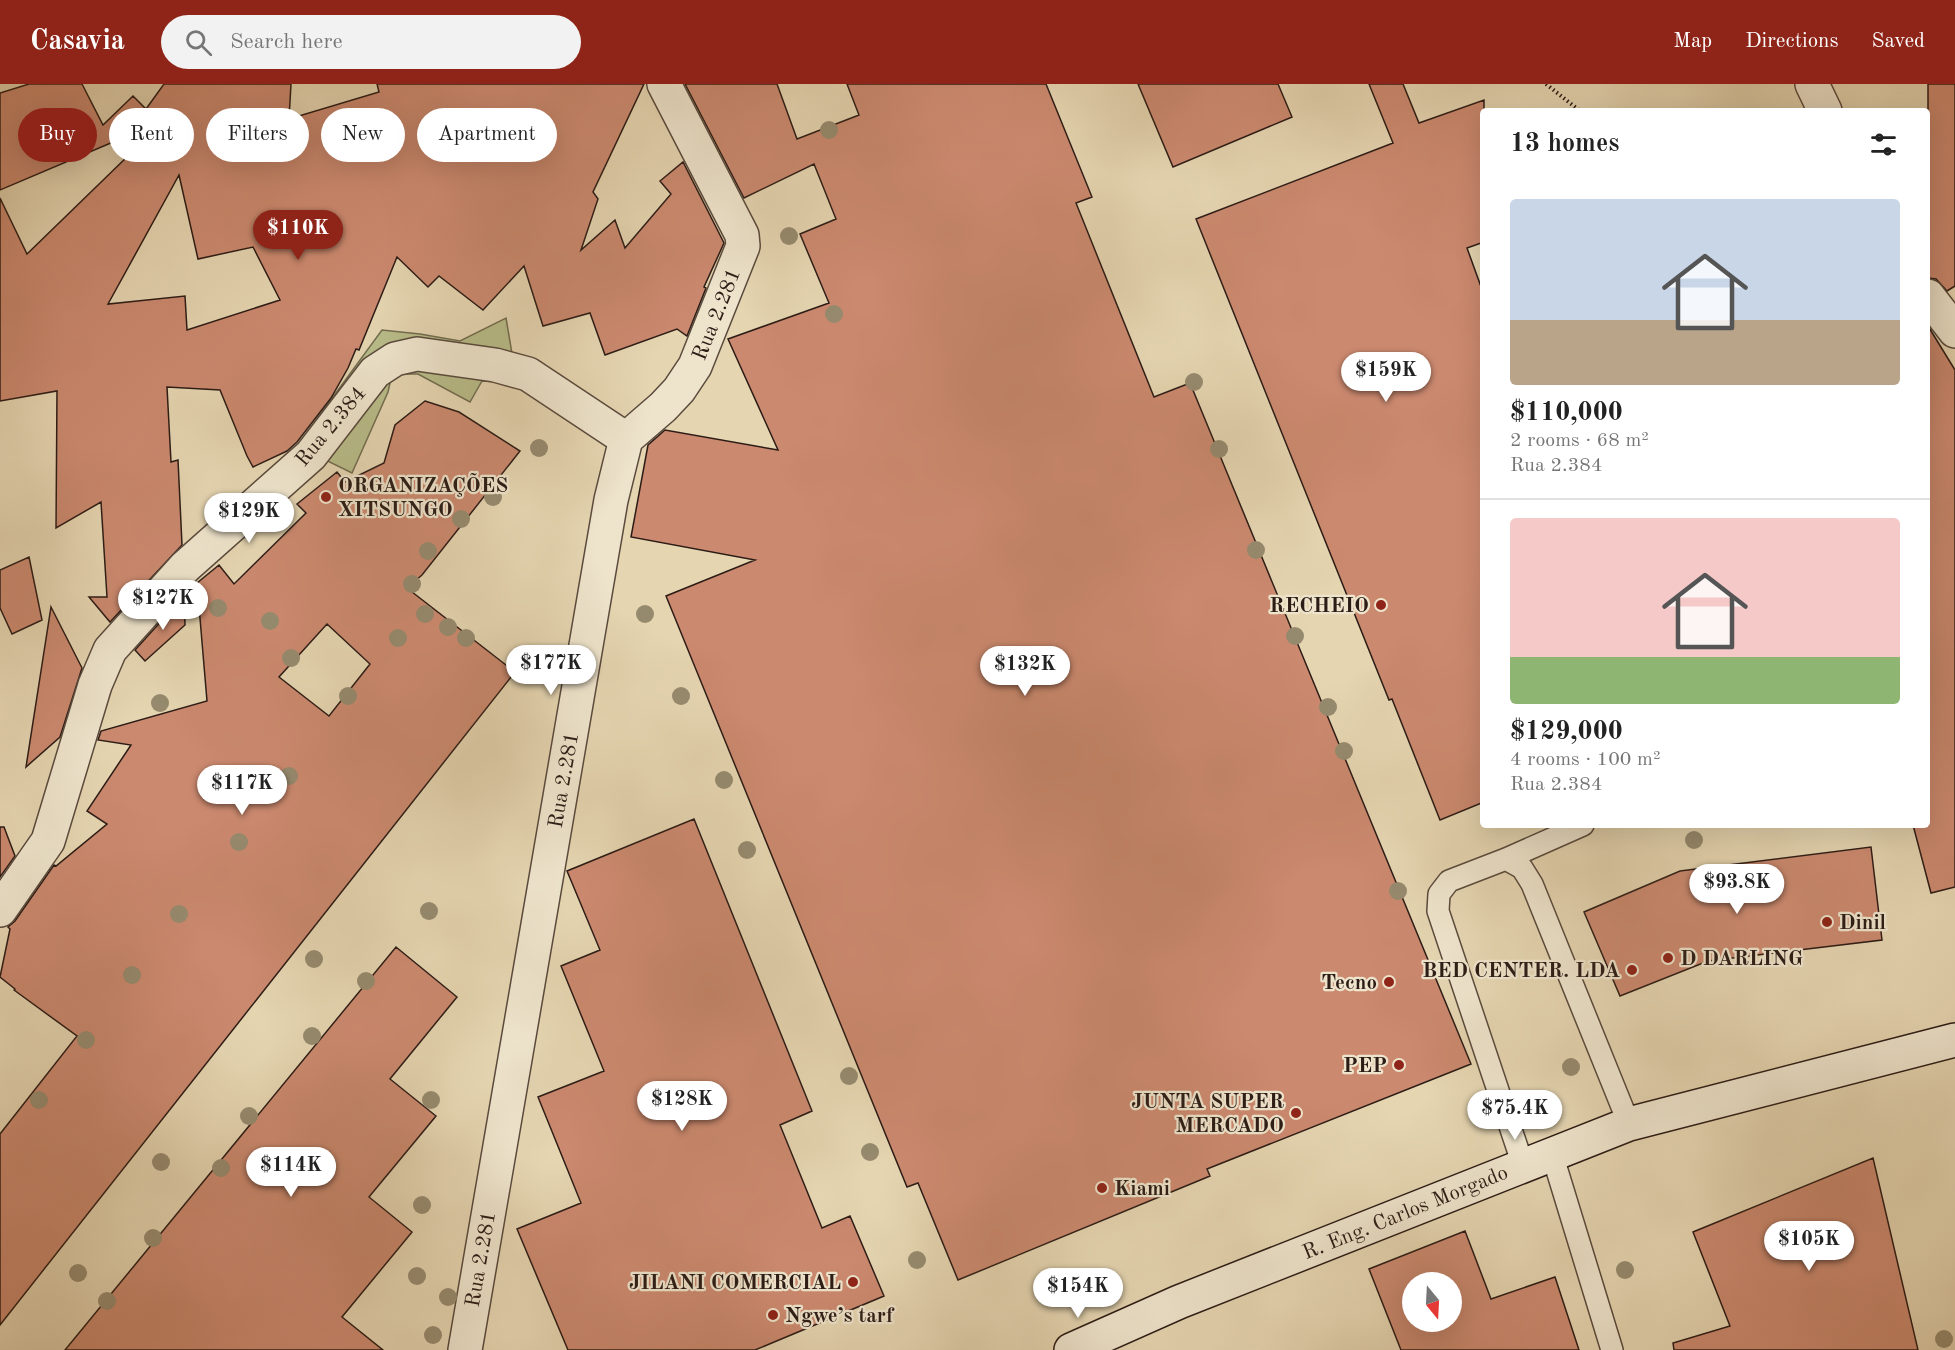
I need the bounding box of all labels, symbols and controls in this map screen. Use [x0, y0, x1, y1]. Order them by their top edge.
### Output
search box [161, 15, 581, 69]
icon: search [182, 26, 215, 59]
text: Casavia [30, 28, 125, 56]
text: Search here [230, 31, 343, 53]
text: Map [1673, 31, 1712, 52]
text: Directions [1745, 31, 1839, 52]
text: Saved [1872, 31, 1925, 52]
chip: Buy [18, 108, 97, 162]
chip: Rent [109, 108, 194, 162]
chip: Filters [206, 108, 309, 162]
chip: New [321, 108, 405, 162]
chip: Apartment [417, 108, 557, 162]
icon: filters [1867, 128, 1900, 161]
text: 13 homes [1510, 131, 1619, 157]
pin: $110K [256, 210, 340, 261]
text: $110K [267, 219, 329, 239]
icon: home [1651, 238, 1759, 346]
street label: Rua 2.281 [689, 266, 745, 364]
pin: $159K [1344, 352, 1428, 403]
text: $159K [1355, 361, 1417, 381]
street label: Rua 2.384 [292, 383, 370, 471]
text: $110,000 [1510, 400, 1623, 426]
text: 2 rooms · 68 m² [1510, 431, 1649, 451]
text: Rua 2.384 [1510, 456, 1602, 476]
place label: ORGANIZAÇÕES XITSUNGO [338, 472, 508, 521]
marker: ORGANIZAÇÕES XITSUNGO [319, 490, 333, 504]
pin: $129K [207, 493, 291, 544]
text: $129K [218, 502, 280, 522]
icon: home [1651, 557, 1759, 665]
pin: $127K [121, 580, 205, 631]
text: $127K [132, 589, 194, 609]
place label: RECHEIO [1269, 596, 1369, 617]
marker: RECHEIO [1374, 598, 1388, 612]
pin: $177K [509, 645, 593, 696]
pin: $132K [983, 646, 1067, 697]
text: $177K [520, 654, 582, 674]
text: $132K [994, 655, 1056, 675]
text: $129,000 [1510, 719, 1623, 745]
street label: Rua 2.281 [546, 731, 583, 830]
text: 4 rooms · 100 m² [1510, 750, 1660, 770]
pin: $117K [200, 765, 284, 816]
text: $117K [211, 774, 273, 794]
text: Rua 2.384 [1510, 775, 1602, 795]
pin: $93.8K [1688, 864, 1786, 915]
text: $93.8K [1703, 873, 1771, 893]
place label: Dinil [1839, 913, 1886, 934]
marker: Dinil [1820, 915, 1834, 929]
place label: D DARLING [1680, 949, 1803, 970]
marker: D DARLING [1661, 951, 1675, 965]
place label: BED CENTER. LDA [1422, 961, 1620, 982]
marker: BED CENTER. LDA [1625, 963, 1639, 977]
place label: Tecno [1321, 973, 1377, 994]
marker: Tecno [1382, 975, 1396, 989]
place label: PEP [1343, 1056, 1387, 1077]
marker: PEP [1392, 1058, 1406, 1072]
pin: $128K [640, 1081, 724, 1132]
text: $128K [651, 1090, 713, 1110]
pin: $75.4K [1466, 1090, 1564, 1141]
place label: JUNTA SUPER MERCADO [1131, 1092, 1284, 1137]
text: $75.4K [1481, 1099, 1549, 1119]
marker: JUNTA SUPER MERCADO [1289, 1106, 1303, 1120]
pin: $114K [249, 1147, 333, 1198]
text: $114K [260, 1156, 322, 1176]
street label: R. Eng. Carlos Morgado [1300, 1163, 1511, 1264]
place label: Kiami [1114, 1179, 1170, 1200]
marker: Kiami [1095, 1181, 1109, 1195]
street label: Rua 2.281 [463, 1210, 500, 1309]
pin: $105K [1767, 1221, 1851, 1272]
text: $105K [1778, 1230, 1840, 1250]
pin: $154K [1036, 1268, 1120, 1319]
north arrow [1402, 1272, 1462, 1332]
map controls [1402, 1272, 1462, 1332]
place label: JILANI COMERCIAL [629, 1273, 841, 1294]
marker: JILANI COMERCIAL [846, 1275, 860, 1289]
text: $154K [1047, 1277, 1109, 1297]
place label: Ngwe’s tarf [785, 1306, 895, 1327]
marker: Ngwe’s tarf [766, 1308, 780, 1322]

